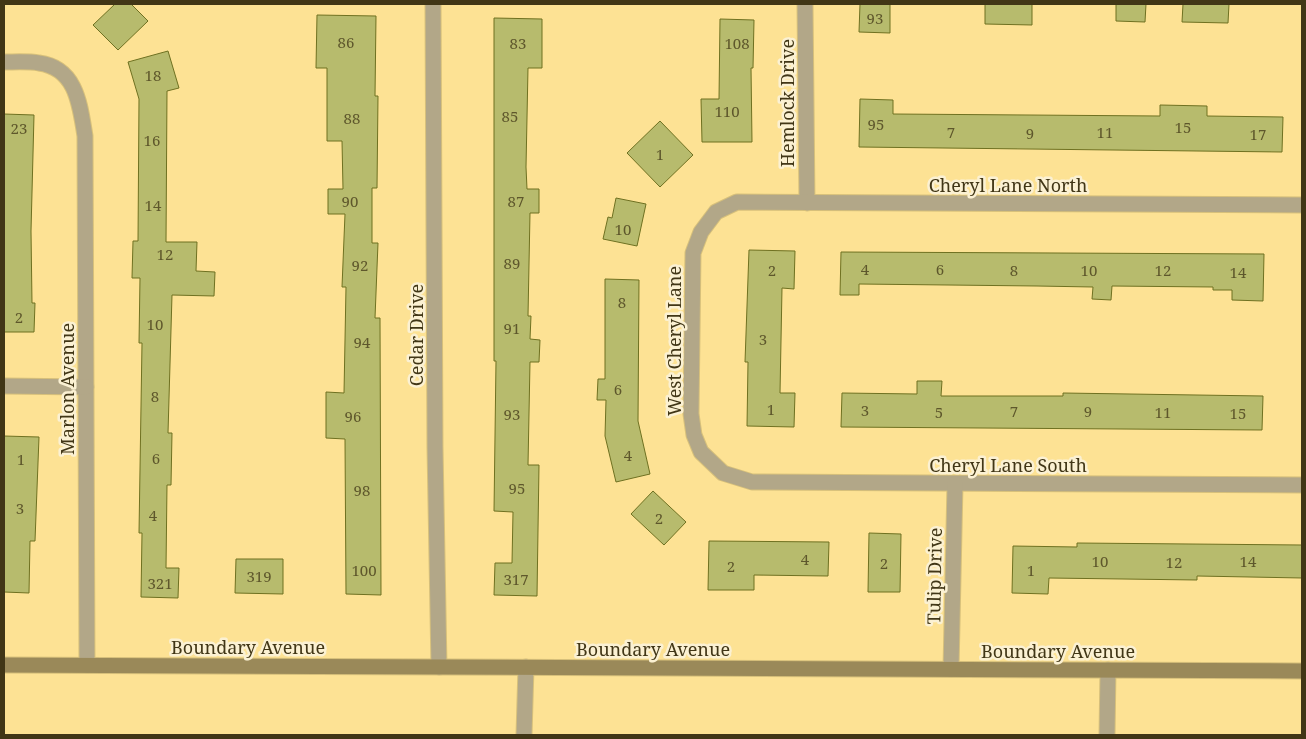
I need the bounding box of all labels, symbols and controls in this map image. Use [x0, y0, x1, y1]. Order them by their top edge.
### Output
house number: 93 [867, 8, 883, 28]
house number: 86 [338, 32, 354, 52]
house number: 83 [510, 33, 526, 53]
house number: 108 [724, 33, 750, 53]
street label: Hemlock Drive [775, 39, 799, 167]
house number: 18 [145, 65, 161, 85]
house number: 110 [714, 101, 740, 121]
house number: 85 [502, 106, 518, 126]
house number: 88 [344, 108, 360, 128]
house number: 95 [868, 114, 884, 134]
house number: 15 [1175, 117, 1191, 137]
house number: 23 [11, 118, 27, 138]
house number: 7 [947, 122, 955, 142]
house number: 11 [1097, 122, 1113, 142]
house number: 9 [1026, 123, 1034, 143]
house number: 17 [1250, 124, 1266, 144]
house number: 16 [144, 130, 160, 150]
house number: 1 [656, 144, 664, 164]
street label: Cheryl Lane North [929, 173, 1087, 197]
house number: 90 [342, 191, 358, 211]
house number: 87 [508, 191, 524, 211]
house number: 14 [145, 195, 162, 215]
house number: 10 [615, 219, 631, 239]
house number: 12 [157, 244, 173, 264]
house number: 89 [504, 253, 520, 273]
house number: 92 [352, 255, 368, 275]
house number: 4 [861, 259, 870, 279]
house number: 6 [936, 259, 944, 279]
house number: 2 [768, 260, 776, 280]
house number: 8 [1010, 260, 1018, 280]
house number: 10 [1081, 260, 1097, 280]
house number: 12 [1155, 260, 1171, 280]
house number: 14 [1230, 262, 1247, 282]
street label: West Cheryl Lane [662, 266, 686, 416]
street label: Cedar Drive [404, 284, 428, 386]
house number: 8 [618, 292, 626, 312]
house number: 2 [15, 307, 23, 327]
house number: 10 [147, 314, 163, 334]
house number: 91 [504, 318, 520, 338]
street label: Marlon Avenue [55, 323, 79, 455]
house number: 3 [759, 329, 767, 349]
house number: 94 [354, 332, 371, 352]
house number: 6 [614, 379, 622, 399]
house number: 8 [151, 386, 159, 406]
house number: 1 [767, 399, 775, 419]
house number: 3 [861, 400, 869, 420]
house number: 7 [1010, 401, 1018, 421]
house number: 9 [1084, 401, 1092, 421]
house number: 5 [935, 402, 943, 422]
house number: 11 [1155, 402, 1171, 422]
house number: 15 [1230, 403, 1246, 423]
house number: 93 [504, 404, 520, 424]
house number: 96 [345, 406, 361, 426]
house number: 4 [624, 445, 633, 465]
house number: 6 [152, 448, 160, 468]
house number: 1 [17, 449, 25, 469]
street label: Cheryl Lane South [929, 453, 1087, 477]
house number: 95 [509, 478, 525, 498]
house number: 98 [354, 480, 370, 500]
house number: 3 [16, 498, 24, 518]
house number: 4 [149, 505, 158, 525]
house number: 2 [655, 508, 663, 528]
street label: Tulip Drive [921, 527, 947, 625]
house number: 4 [801, 549, 810, 569]
house number: 10 [1092, 551, 1108, 571]
house number: 14 [1240, 551, 1257, 571]
house number: 12 [1166, 552, 1182, 572]
house number: 2 [880, 553, 888, 573]
house number: 2 [727, 556, 735, 576]
house number: 100 [351, 560, 377, 580]
house number: 1 [1027, 560, 1035, 580]
house number: 319 [246, 566, 272, 586]
house number: 317 [503, 569, 529, 589]
house number: 321 [147, 573, 173, 593]
street label: Boundary Avenue [171, 635, 325, 659]
street label: Boundary Avenue [576, 637, 730, 661]
street label: Boundary Avenue [981, 639, 1135, 663]

